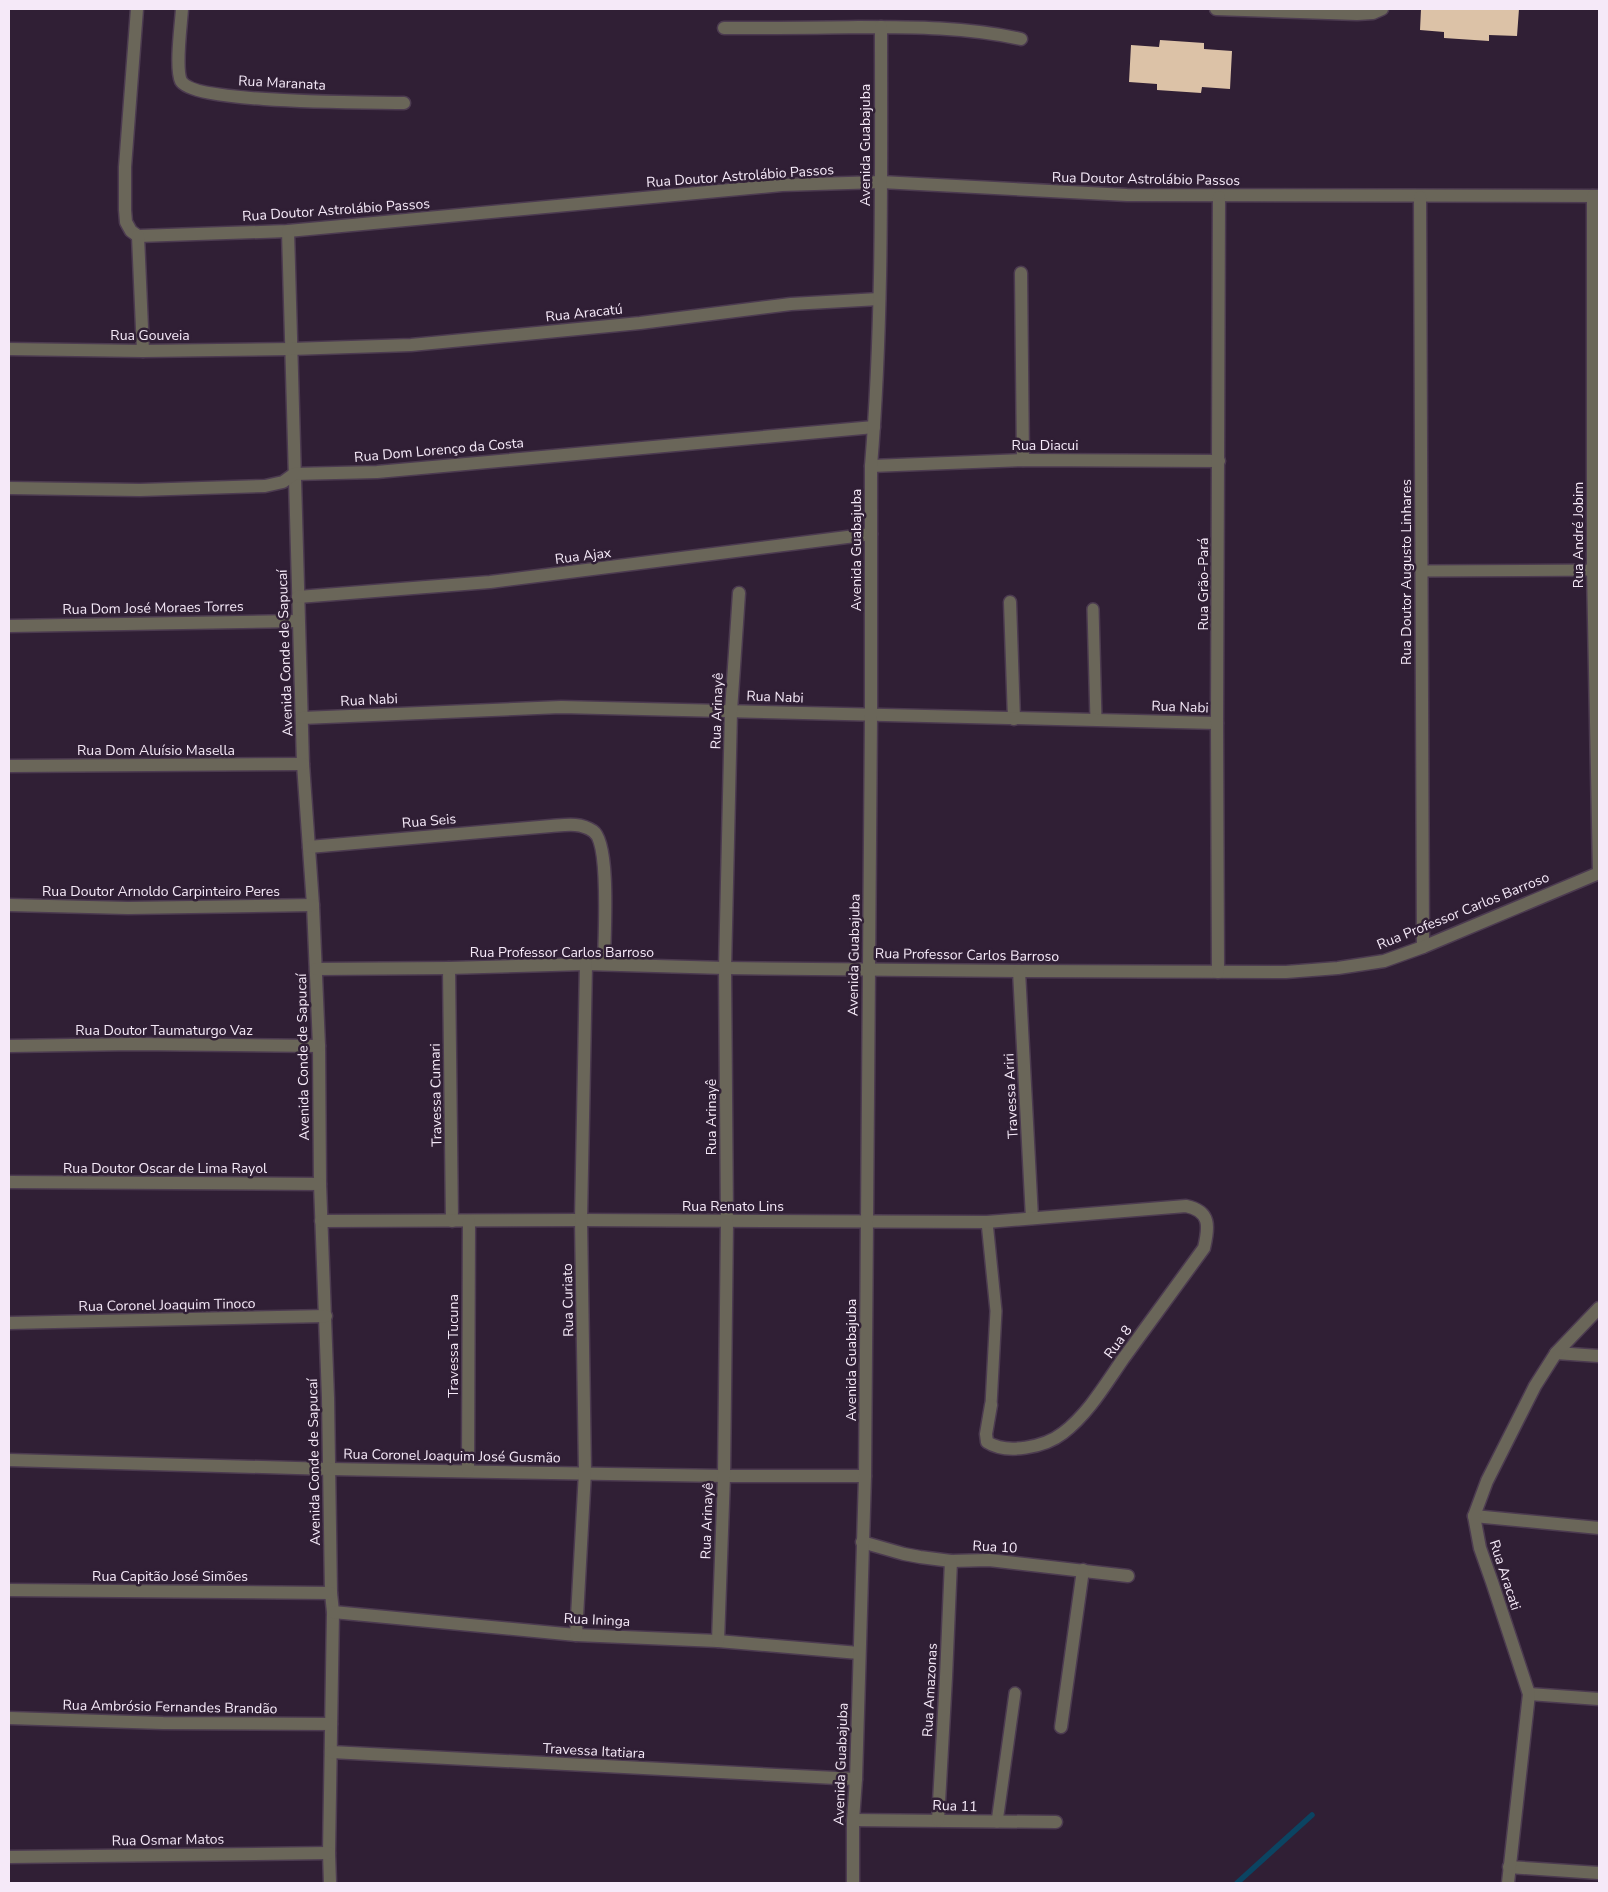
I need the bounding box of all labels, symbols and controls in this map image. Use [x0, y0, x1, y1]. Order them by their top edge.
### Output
street label: Rua Maranata [238, 71, 326, 95]
street label: Avenida Guabajuba [856, 84, 875, 206]
street label: Rua Doutor Astrolábio Passos [645, 160, 835, 192]
street label: Rua Doutor Astrolábio Passos [1052, 168, 1240, 190]
street label: Rua Doutor Astrolábio Passos [241, 194, 431, 226]
street label: Rua Aracatú [545, 300, 623, 326]
street label: Rua Gouveia [110, 326, 190, 345]
street label: Rua Dom Lorenço da Costa [353, 433, 525, 467]
street label: Rua Diacui [1012, 436, 1078, 455]
street label: Rua Doutor Augusto Linhares [1397, 479, 1416, 665]
street label: Rua André Jobim [1569, 482, 1588, 588]
street label: Avenida Guabajuba [847, 489, 866, 611]
street label: Rua Grão-Pará [1194, 537, 1213, 631]
street label: Rua Ajax [554, 543, 613, 569]
street label: Avenida Conde de Sapucaí [273, 568, 297, 737]
street label: Rua Dom José Moraes Torres [62, 597, 244, 619]
street label: Rua Arinayê [706, 672, 728, 750]
street label: Rua Nabi [746, 687, 804, 707]
street label: Rua Nabi [340, 689, 398, 711]
street label: Rua Nabi [1151, 697, 1209, 717]
street label: Rua Dom Aluísio Masella [77, 741, 235, 760]
street label: Rua Seis [401, 809, 457, 833]
street label: Rua Professor Carlos Barroso [1374, 868, 1552, 954]
street label: Rua Doutor Arnoldo Carpinteiro Peres [42, 882, 280, 901]
street label: Avenida Guabajuba [843, 894, 865, 1016]
street label: Rua Professor Carlos Barroso [470, 943, 654, 962]
street label: Rua Professor Carlos Barroso [875, 944, 1060, 966]
street label: Avenida Conde de Sapucaí [292, 973, 314, 1141]
street label: Rua Doutor Taumaturgo Vaz [75, 1021, 253, 1040]
street label: Travessa Cumari [426, 1043, 446, 1147]
street label: Travessa Ariri [999, 1053, 1023, 1139]
street label: Rua Arinayê [702, 1079, 721, 1155]
street label: Rua Doutor Oscar de Lima Rayol [63, 1159, 268, 1178]
street label: Rua Renato Lins [682, 1197, 784, 1216]
street label: Rua Curiato [558, 1263, 578, 1337]
street label: Rua Coronel Joaquim Tinoco [78, 1294, 256, 1316]
street label: Travessa Tucuna [444, 1294, 463, 1398]
street label: Avenida Guabajuba [842, 1299, 861, 1421]
street label: Rua 8 [1100, 1322, 1136, 1362]
street label: Avenida Conde de Sapucaí [303, 1378, 325, 1546]
street label: Rua Coronel Joaquim José Gusmão [343, 1445, 561, 1467]
street label: Rua Arinayê [696, 1482, 718, 1560]
street label: Rua 10 [972, 1536, 1018, 1558]
street label: Rua Aracati [1485, 1537, 1525, 1613]
street label: Rua Capitão José Simões [92, 1567, 248, 1586]
street label: Rua Ininga [563, 1609, 631, 1631]
street label: Rua Amazonas [918, 1642, 942, 1737]
street label: Rua Ambrósio Fernandes Brandão [62, 1696, 278, 1718]
street label: Avenida Guabajuba [829, 1702, 853, 1826]
street label: Travessa Itatiara [542, 1739, 646, 1763]
street label: Rua 11 [932, 1796, 978, 1816]
street label: Rua Osmar Matos [112, 1830, 225, 1850]

